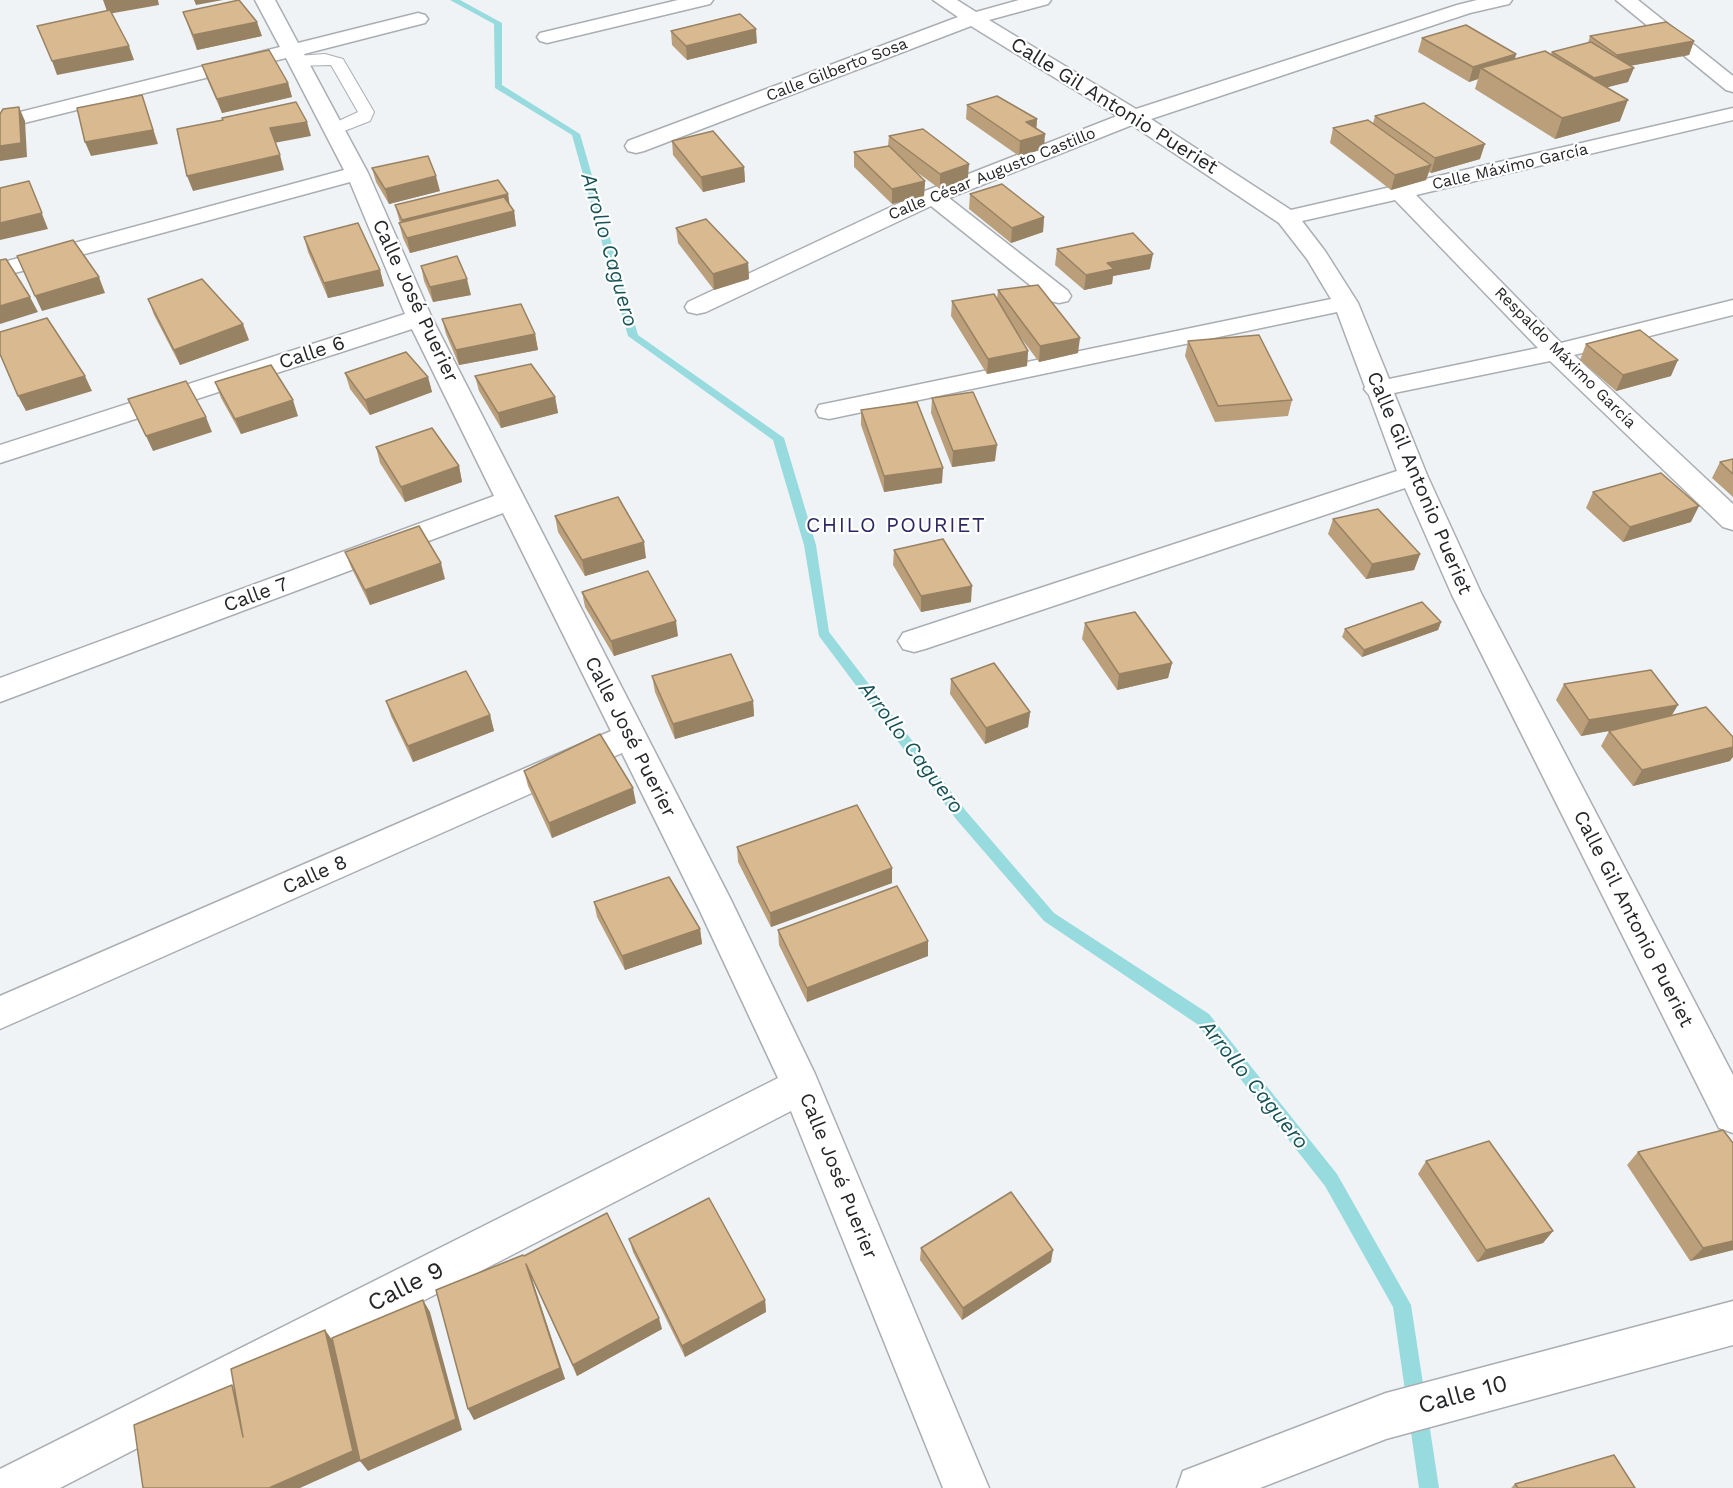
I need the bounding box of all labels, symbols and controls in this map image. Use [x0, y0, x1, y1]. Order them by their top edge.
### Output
street label: Calle Gil Antonio Pueriet [1006, 32, 1222, 180]
street label: Calle Gilberto Sosa [764, 34, 910, 106]
street label: Calle César Augusto Castillo [886, 124, 1098, 224]
street label: Calle Máximo García [1430, 140, 1590, 194]
water label: Arrollo Caguero [575, 170, 643, 330]
street label: Calle José Puerier [367, 216, 463, 386]
street label: Respaldo Máximo García [1490, 283, 1640, 433]
street label: Calle 6 [276, 331, 348, 375]
street label: Calle Gil Antonio Pueriet [1361, 368, 1477, 598]
district label: CHILO POURIET [806, 513, 986, 539]
street label: Calle 7 [220, 572, 292, 618]
street label: Calle José Puerier [579, 653, 681, 821]
water label: Arrollo Caguero [853, 677, 969, 819]
street label: Calle Gil Antonio Pueriet [1568, 807, 1698, 1031]
street label: Calle 8 [279, 850, 351, 900]
water label: Arrollo Caguero [1194, 1015, 1314, 1155]
street label: Calle José Puerier [794, 1089, 882, 1263]
street label: Calle 9 [363, 1256, 449, 1318]
street label: Calle 10 [1415, 1369, 1511, 1421]

